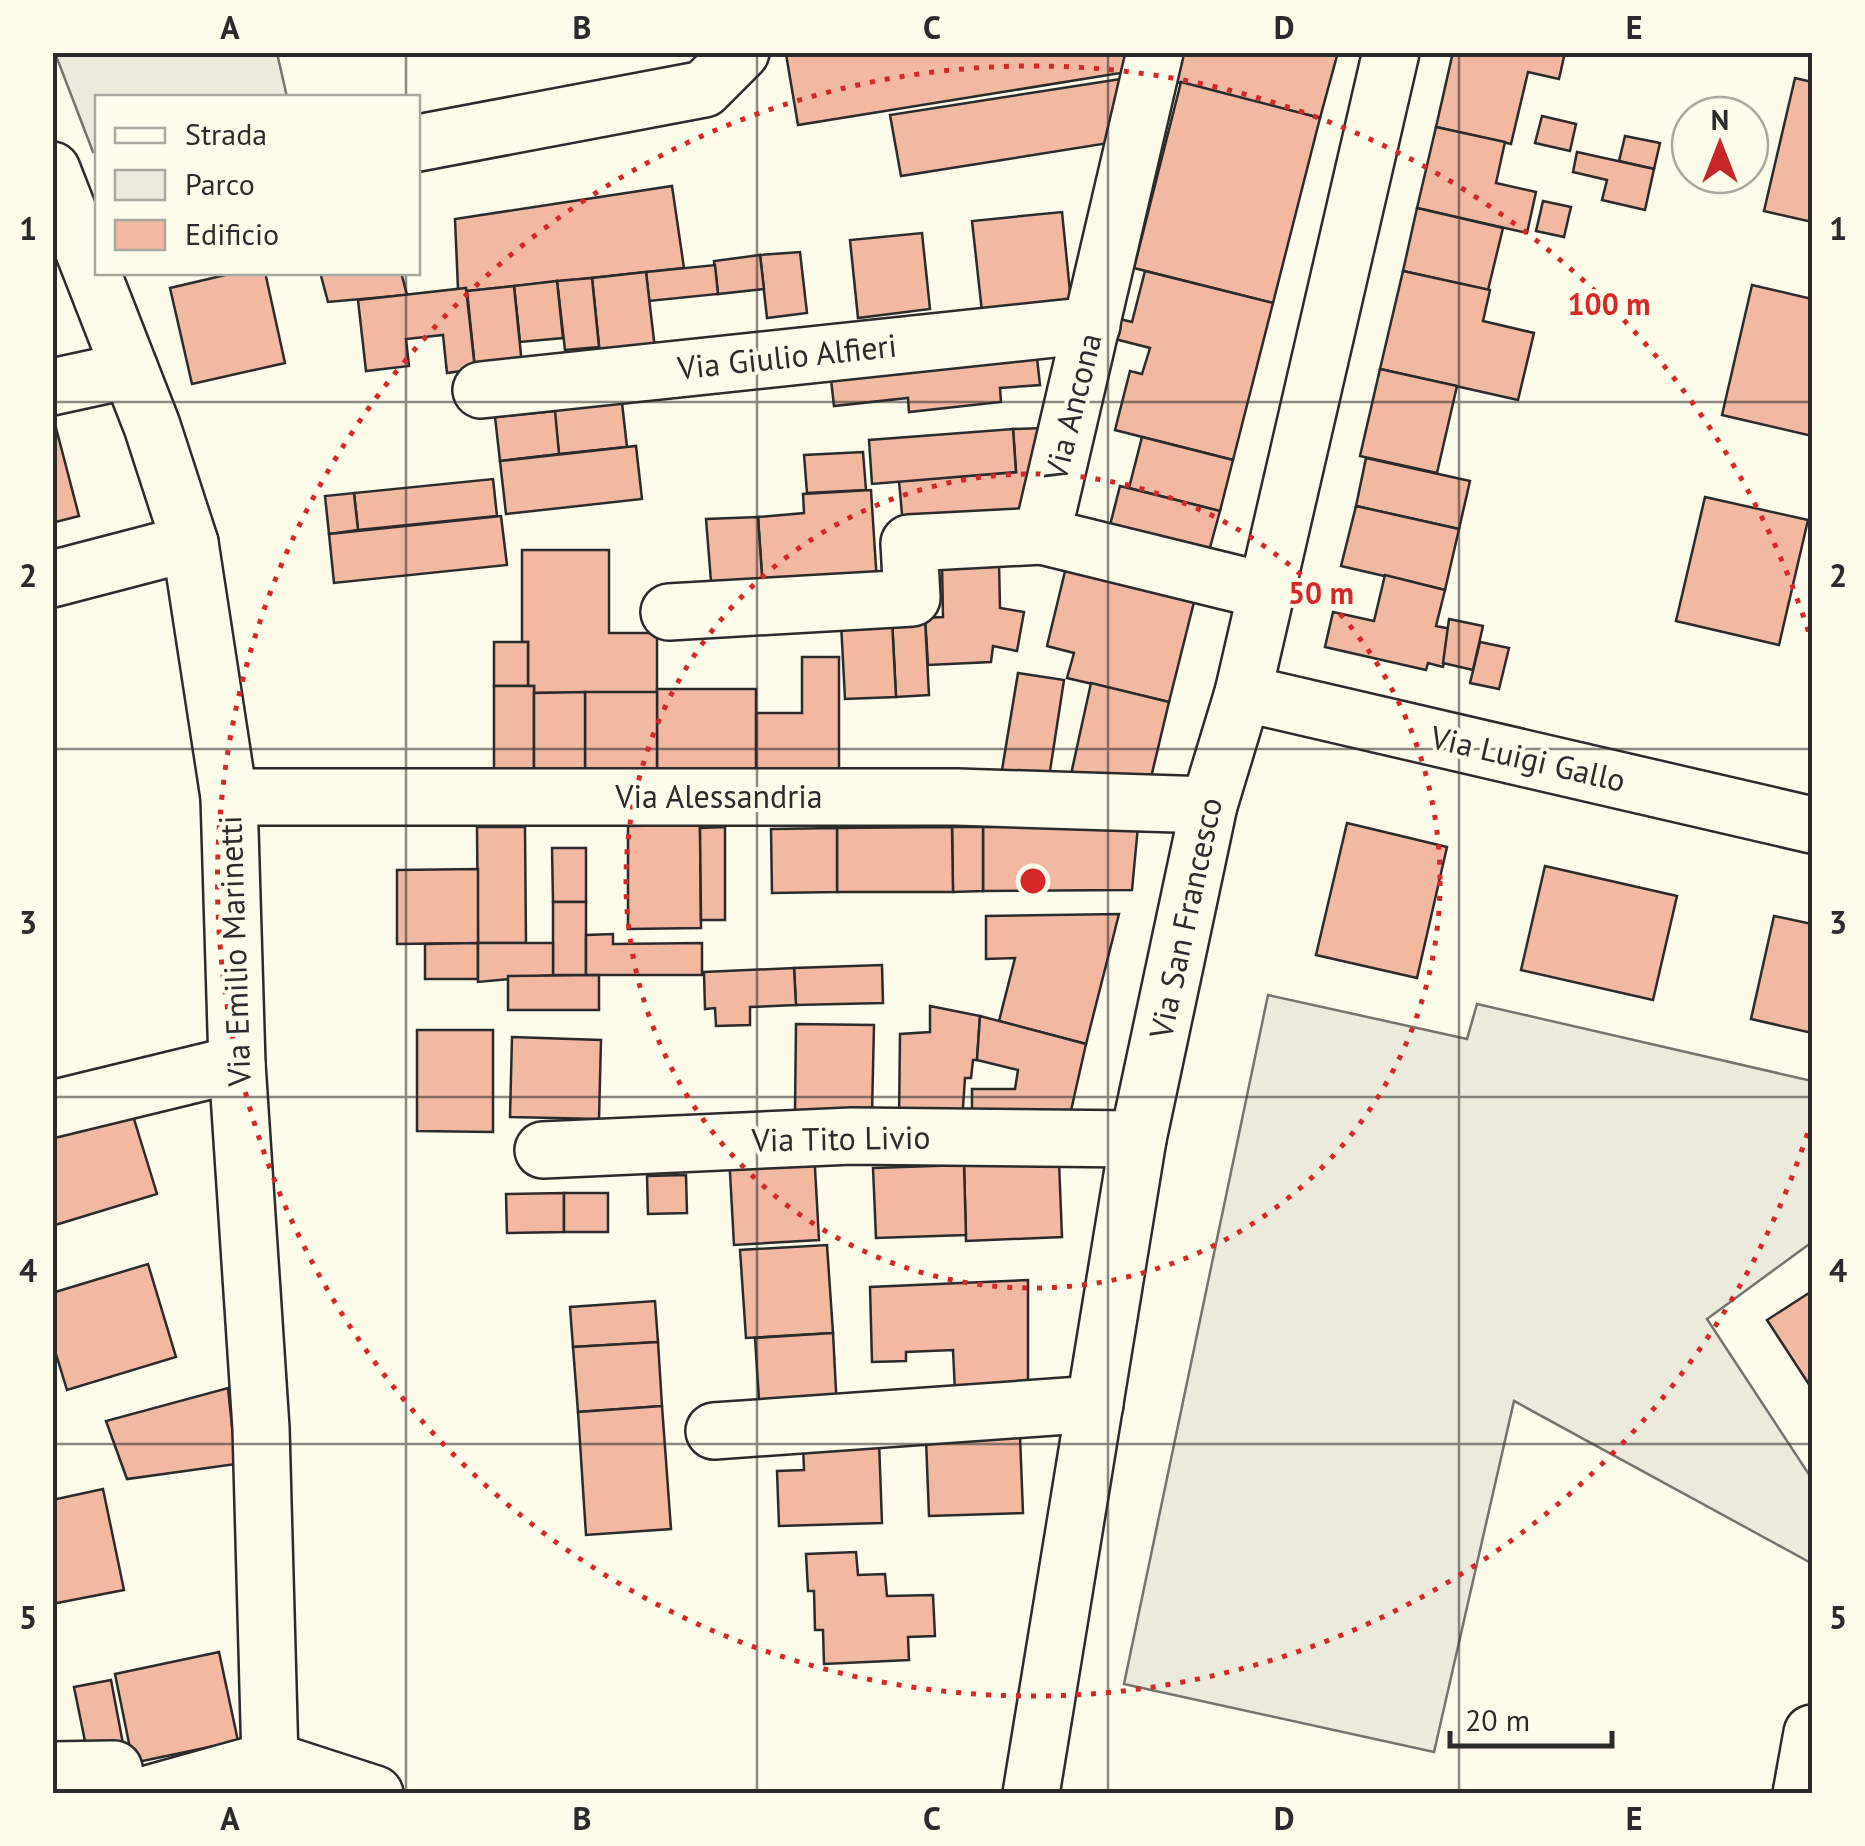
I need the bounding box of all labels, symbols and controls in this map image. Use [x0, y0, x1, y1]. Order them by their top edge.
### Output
text: A [220, 6, 240, 48]
text: B [573, 6, 591, 48]
text: C [923, 6, 941, 48]
text: D [1274, 6, 1294, 48]
text: E [1626, 6, 1642, 48]
legend [95, 95, 420, 275]
north arrow [1670, 95, 1770, 195]
text: N [1711, 101, 1729, 138]
text: Strada [185, 114, 267, 153]
text: Parco [185, 164, 255, 203]
text: 1 [19, 207, 37, 249]
text: 1 [1829, 207, 1847, 249]
text: Edificio [185, 214, 279, 253]
text: 100 m [1568, 284, 1650, 323]
street label: Via Giulio Alfieri [674, 324, 899, 389]
street label: Via Ancona [1033, 329, 1111, 486]
text: 2 [19, 554, 37, 596]
text: 2 [1829, 554, 1847, 596]
text: 50 m [1288, 573, 1354, 612]
street label: Via Luigi Gallo [1426, 715, 1630, 801]
street label: Via Alessandria [614, 775, 823, 817]
street label: Via San Francesco [1139, 794, 1231, 1043]
street label: Via Emilio Marinetti [208, 815, 260, 1088]
centre of rings [1015, 863, 1051, 899]
text: 3 [19, 901, 37, 943]
text: 3 [1829, 901, 1847, 943]
street label: Via Tito Livio [750, 1115, 931, 1161]
text: 4 [19, 1249, 37, 1291]
text: 4 [1829, 1249, 1847, 1291]
text: 5 [19, 1596, 37, 1638]
text: 5 [1829, 1596, 1847, 1638]
scale bar [1450, 1686, 1612, 1748]
text: 20 m [1465, 1700, 1530, 1739]
text: A [220, 1797, 240, 1839]
text: B [573, 1797, 591, 1839]
text: C [923, 1797, 941, 1839]
text: D [1274, 1797, 1294, 1839]
text: E [1626, 1797, 1642, 1839]

